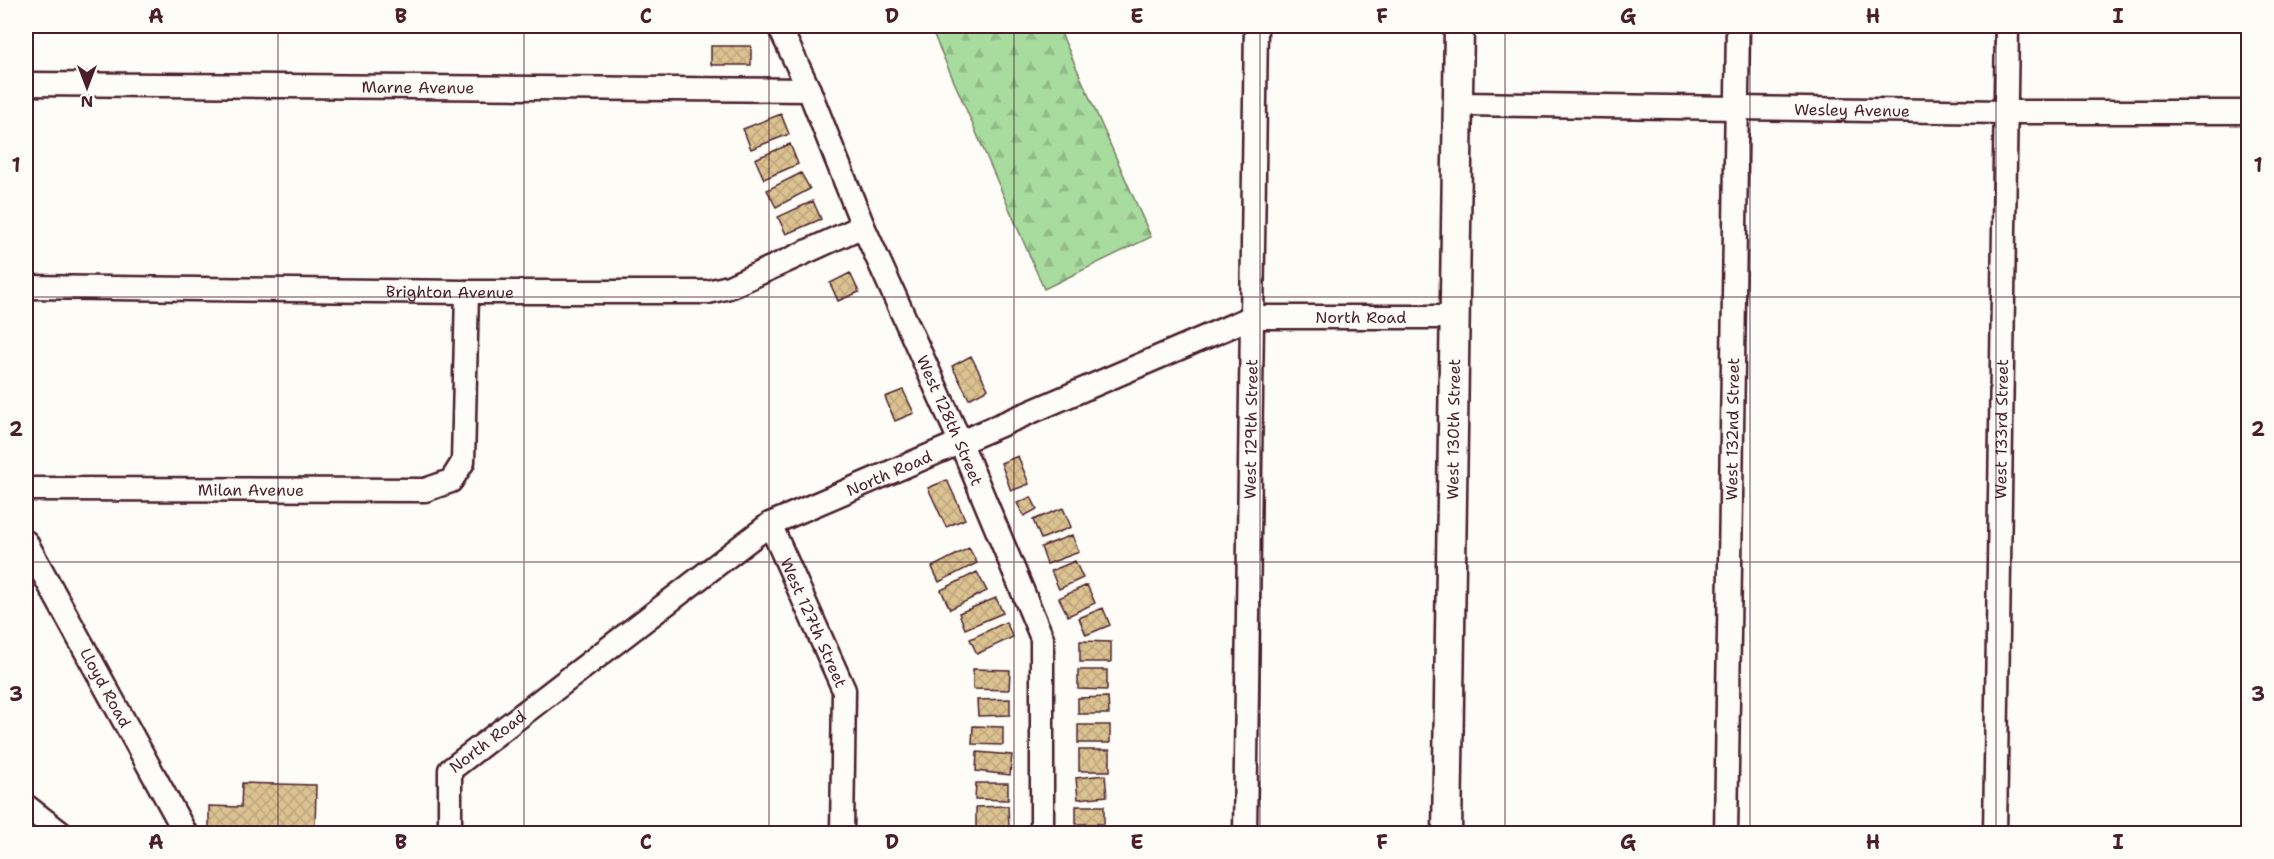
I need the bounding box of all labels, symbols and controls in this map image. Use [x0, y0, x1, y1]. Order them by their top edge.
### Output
text: A [148, 3, 164, 29]
text: B [395, 3, 407, 29]
text: C [640, 3, 652, 29]
text: D [885, 3, 899, 29]
text: E [1130, 3, 1144, 29]
text: F [1376, 3, 1388, 29]
text: G [1620, 3, 1636, 29]
text: H [1866, 3, 1880, 29]
text: I [2112, 3, 2124, 29]
north arrow [57, 57, 117, 117]
street label: Marne Avenue [362, 76, 474, 98]
text: N [81, 91, 93, 112]
street label: Wesley Avenue [1794, 98, 1910, 121]
text: 1 [11, 152, 21, 178]
text: 1 [2253, 152, 2263, 178]
street label: Brighton Avenue [386, 281, 514, 303]
street label: North Road [1315, 307, 1406, 328]
street label: West 128th Street [912, 352, 988, 489]
street label: West 132nd Street [1720, 357, 1744, 501]
street label: West 130th Street [1441, 358, 1465, 500]
street label: West 129th Street [1239, 359, 1262, 499]
street label: West 133rd Street [1989, 359, 2013, 499]
text: 2 [9, 416, 23, 442]
text: 2 [2251, 416, 2265, 442]
street label: North Road [843, 445, 935, 501]
street label: Milan Avenue [198, 479, 304, 500]
street label: West 127th Street [776, 554, 852, 691]
street label: Lloyd Road [76, 644, 136, 731]
text: 3 [9, 681, 23, 707]
text: 3 [2251, 681, 2265, 707]
street label: North Road [445, 705, 530, 777]
text: A [148, 829, 164, 855]
text: B [395, 829, 407, 855]
text: C [640, 829, 652, 855]
text: D [885, 829, 899, 855]
text: E [1130, 829, 1144, 855]
text: F [1376, 829, 1388, 855]
text: G [1620, 829, 1636, 855]
text: H [1866, 829, 1880, 855]
text: I [2112, 829, 2124, 855]

